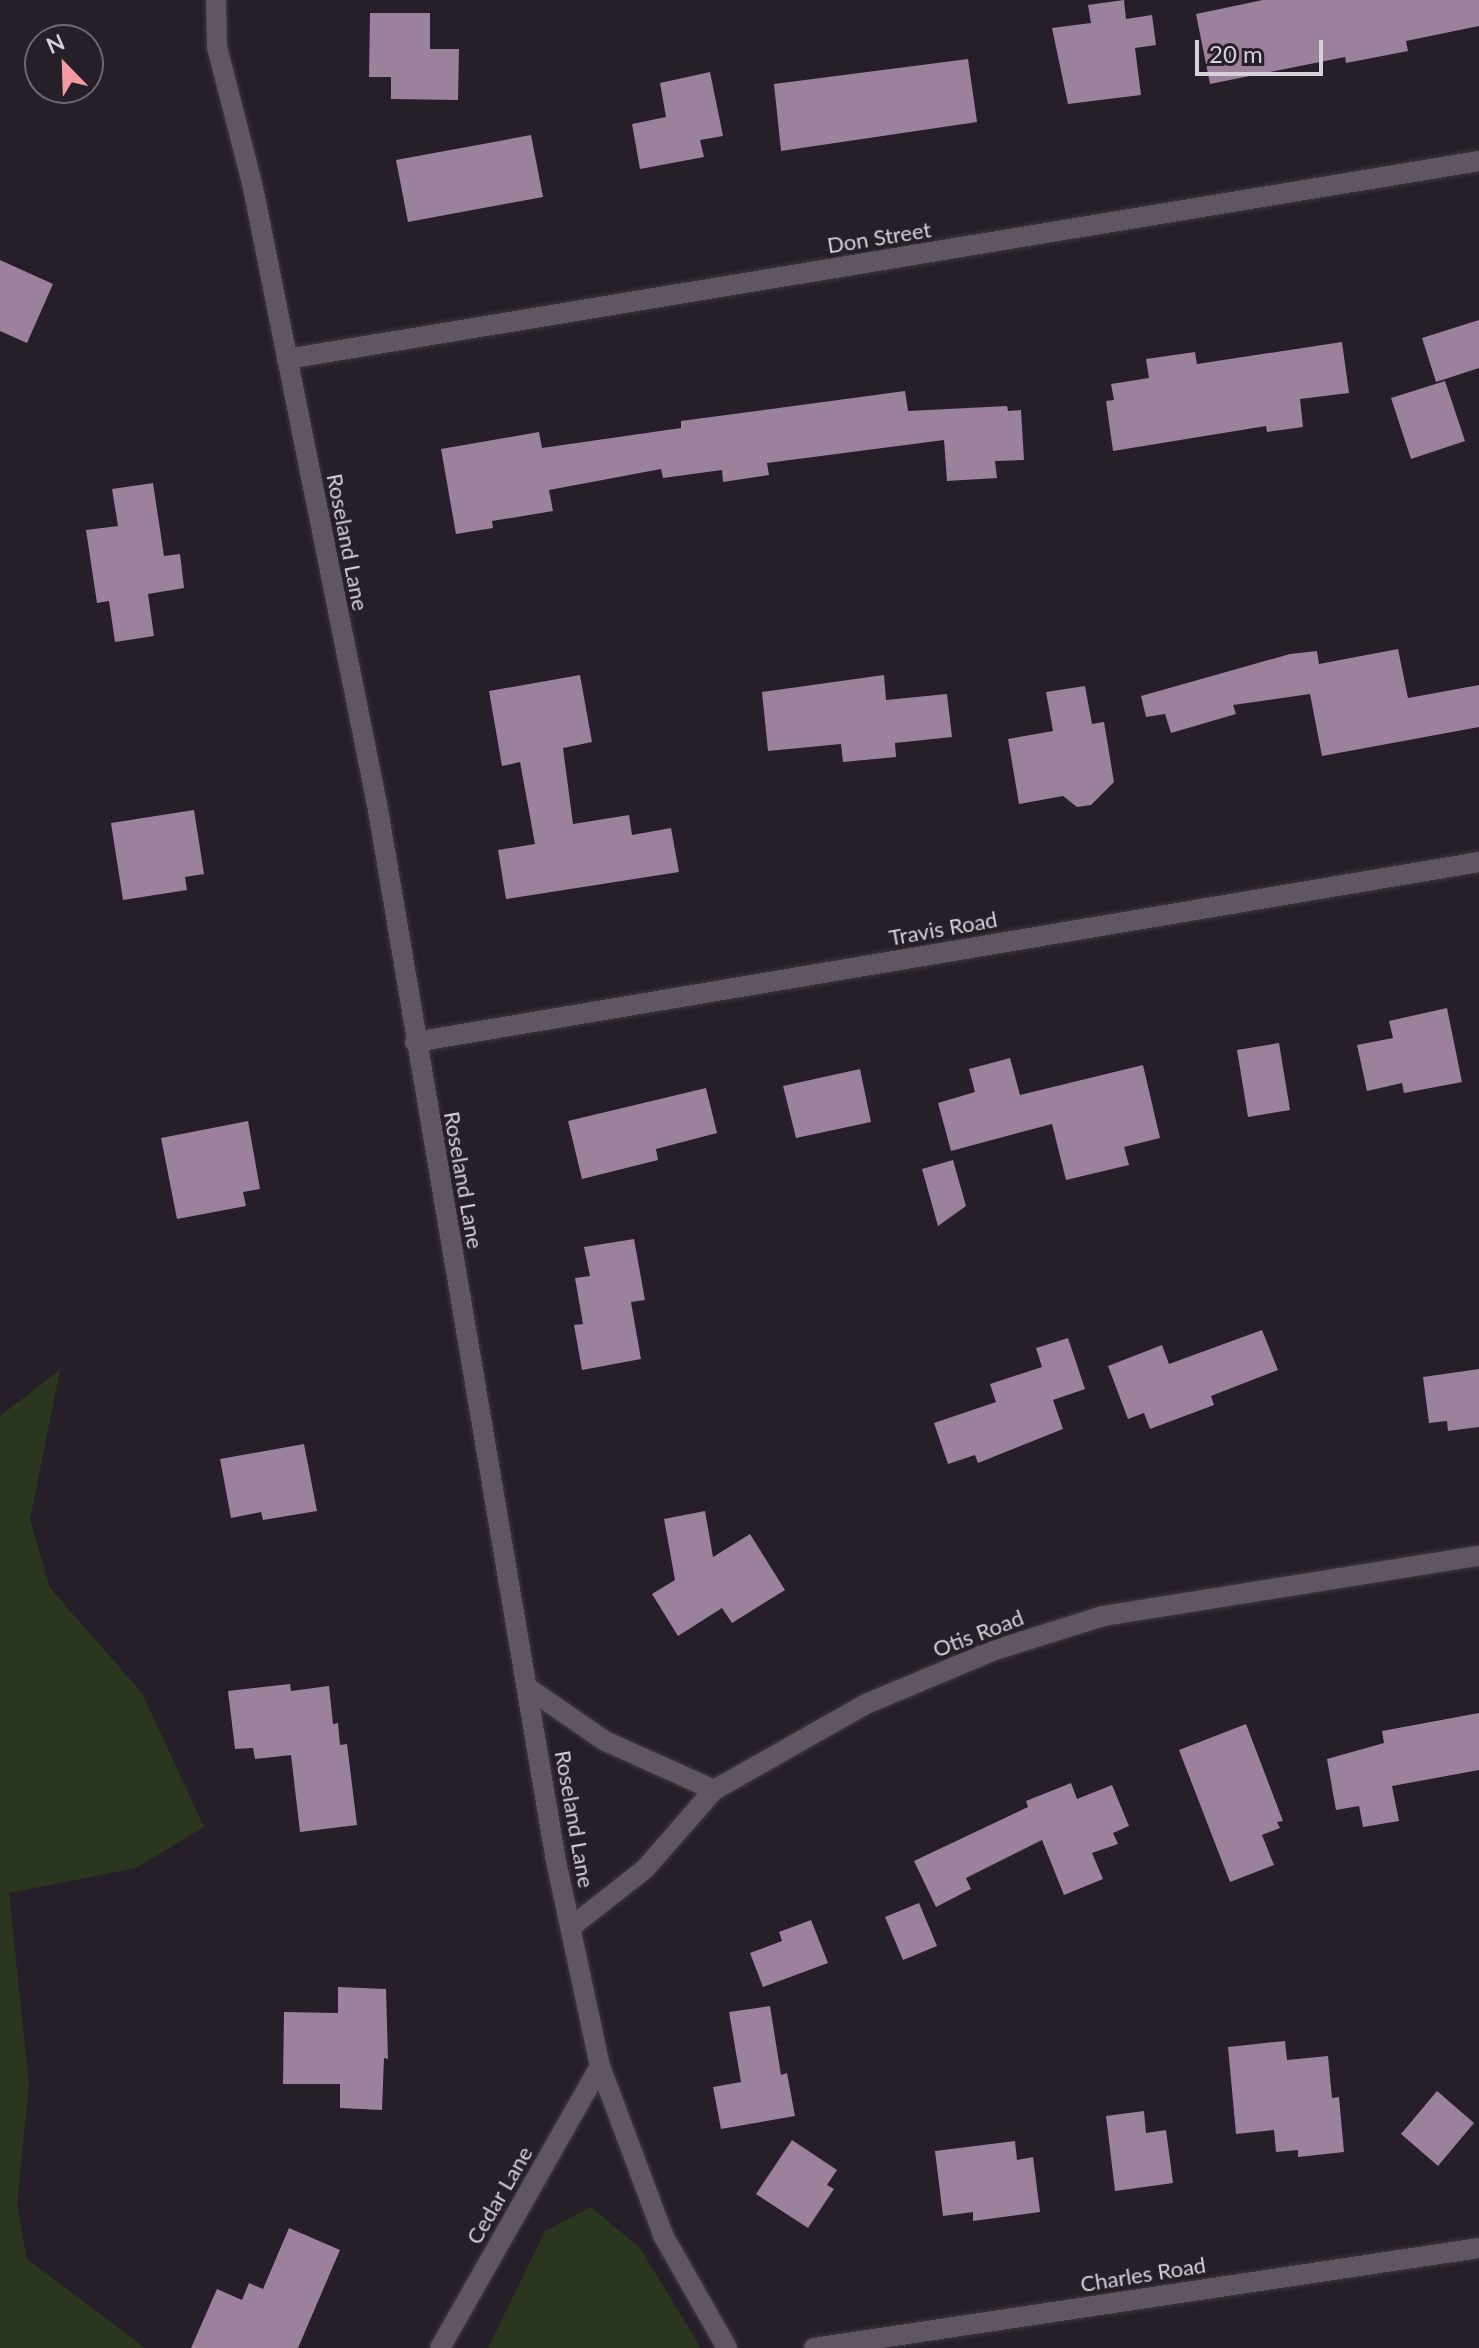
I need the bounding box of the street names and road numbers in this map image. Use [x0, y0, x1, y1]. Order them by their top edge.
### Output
street label: Don Street [825, 216, 933, 258]
street label: Roseland Lane [322, 471, 374, 613]
street label: Travis Road [887, 905, 999, 951]
street label: Roseland Lane [439, 1109, 489, 1251]
street label: Otis Road [929, 1604, 1027, 1662]
street label: Roseland Lane [550, 1748, 600, 1890]
street label: Cedar Lane [460, 2141, 538, 2249]
street label: Charles Road [1078, 2251, 1208, 2297]

